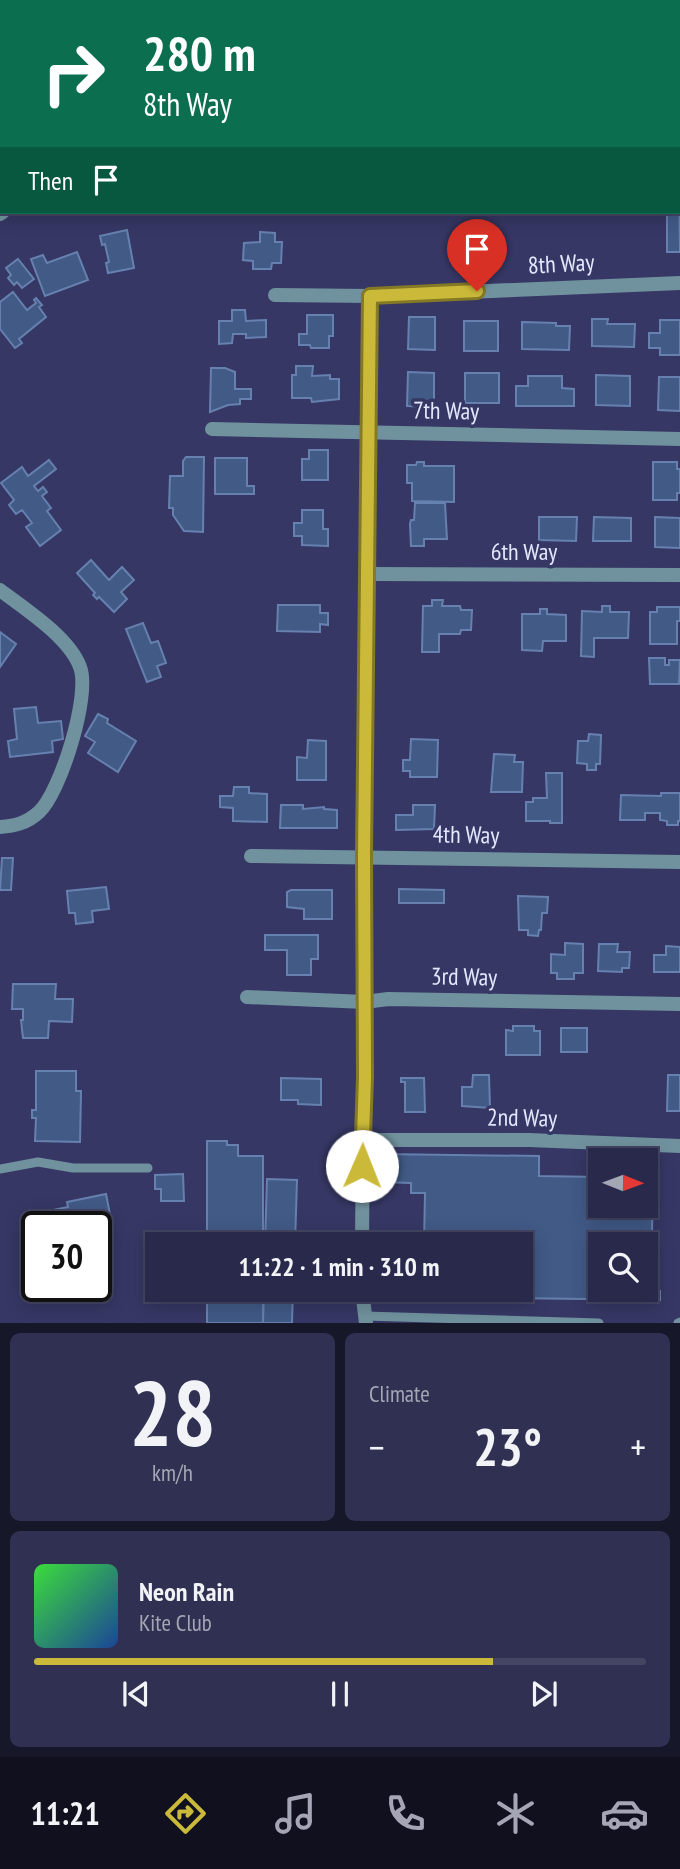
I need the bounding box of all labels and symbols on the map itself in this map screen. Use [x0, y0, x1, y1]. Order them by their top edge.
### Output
pin [447, 219, 507, 291]
street label: 8th Way [527, 246, 595, 281]
street label: 7th Way [413, 394, 479, 427]
street label: 6th Way [491, 536, 557, 567]
street label: 4th Way [432, 818, 500, 851]
street label: 3rd Way [431, 960, 497, 993]
street label: 2nd Way [487, 1101, 557, 1134]
position arrow [325, 1129, 399, 1203]
north arrow [588, 1148, 658, 1218]
speed limit sign: 30 [21, 1211, 112, 1302]

